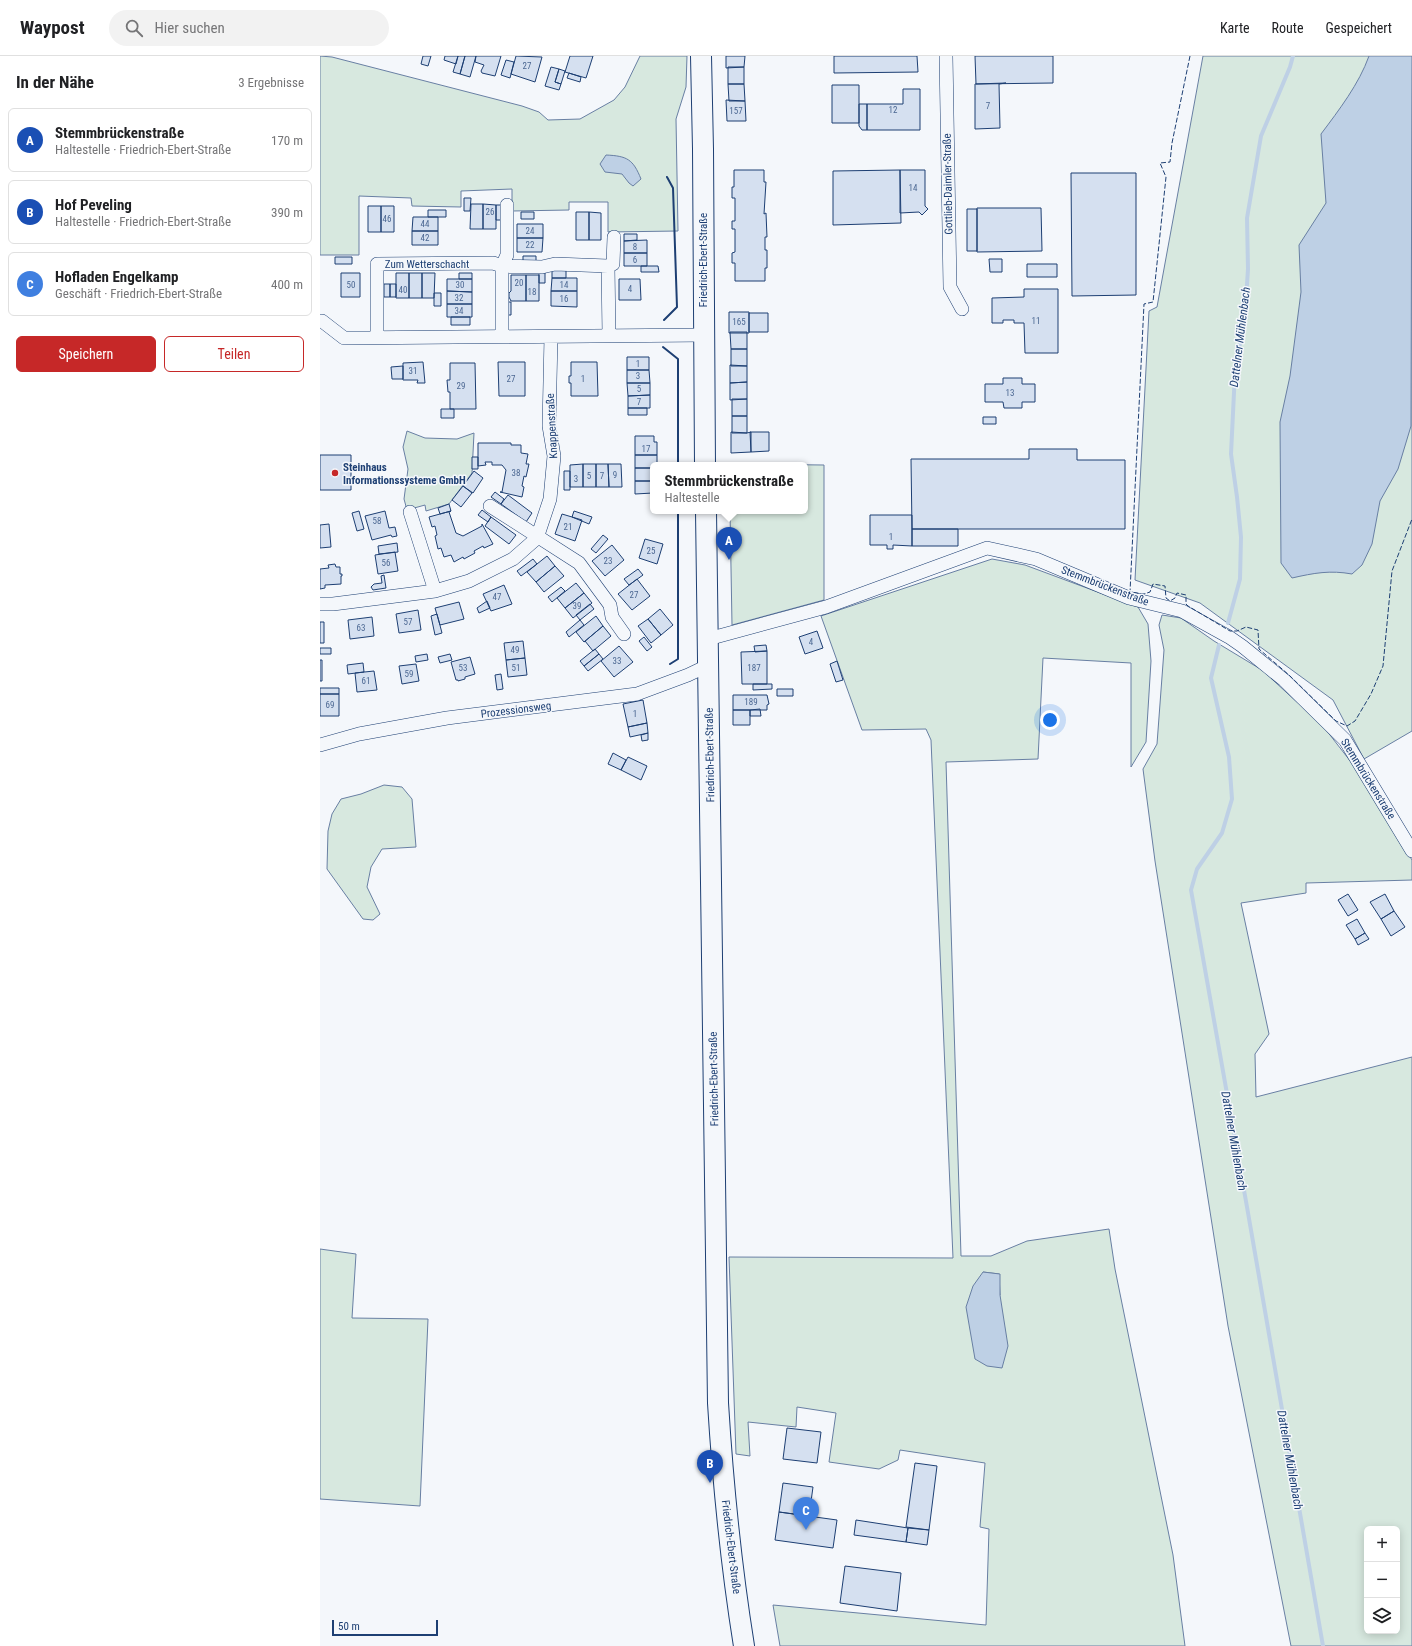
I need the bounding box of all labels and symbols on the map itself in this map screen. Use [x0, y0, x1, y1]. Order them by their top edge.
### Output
house number: 27 [523, 61, 532, 71]
house number: 7 [986, 101, 991, 111]
house number: 12 [889, 105, 898, 115]
house number: 157 [729, 106, 743, 116]
street label: Gottlieb-Daimler-Straße [941, 133, 955, 235]
house number: 14 [909, 183, 918, 193]
house number: 26 [486, 207, 494, 217]
street label: Friedrich-Ebert-Straße [697, 213, 710, 307]
house number: 46 [383, 214, 391, 224]
house number: 44 [421, 219, 430, 229]
house number: 24 [526, 226, 535, 236]
house number: 42 [421, 233, 430, 243]
house number: 22 [526, 240, 535, 250]
house number: 8 [633, 242, 637, 252]
house number: 6 [633, 255, 637, 265]
street label: Zum Wetterschacht [385, 258, 469, 271]
house number: 20 [515, 278, 523, 288]
house number: 50 [347, 280, 355, 290]
house number: 30 [456, 280, 464, 290]
house number: 14 [560, 280, 569, 290]
house number: 4 [628, 284, 633, 294]
house number: 40 [399, 285, 407, 295]
water label: Dattelner Mühlenbach [1227, 286, 1253, 388]
house number: 18 [528, 287, 536, 297]
house number: 32 [455, 293, 464, 303]
house number: 16 [560, 294, 568, 304]
house number: 34 [455, 306, 464, 316]
house number: 11 [1032, 316, 1040, 326]
house number: 165 [732, 317, 746, 327]
house number: 1 [636, 359, 640, 369]
house number: 31 [409, 366, 417, 376]
house number: 3 [636, 371, 640, 381]
house number: 27 [507, 374, 516, 384]
house number: 1 [581, 374, 585, 384]
house number: 29 [457, 381, 465, 391]
house number: 5 [637, 384, 642, 394]
house number: 13 [1006, 388, 1014, 398]
street label: Knappenstraße [544, 393, 560, 459]
house number: 7 [637, 397, 642, 407]
house number: 17 [642, 444, 651, 454]
place label: Steinhaus Informationssysteme GmbH [343, 461, 466, 487]
marker: Steinhaus Informationssysteme GmbH [330, 468, 340, 478]
house number: 38 [512, 468, 520, 478]
house number: 9 [613, 470, 617, 480]
house number: 5 [587, 471, 592, 481]
house number: 7 [600, 471, 605, 481]
house number: 3 [574, 474, 578, 484]
house number: 58 [373, 516, 381, 526]
house number: 21 [564, 522, 572, 532]
pin: A [716, 527, 742, 560]
house number: 1 [889, 532, 893, 542]
house number: 25 [647, 546, 656, 556]
house number: 23 [604, 556, 612, 566]
house number: 56 [382, 558, 390, 568]
street label: Stemmbrückenstraße [1059, 563, 1151, 609]
house number: 27 [630, 590, 639, 600]
house number: 47 [493, 592, 502, 602]
house number: 39 [573, 601, 581, 611]
house number: 57 [404, 617, 413, 627]
house number: 63 [357, 623, 365, 633]
house number: 4 [809, 637, 814, 647]
house number: 49 [511, 645, 519, 655]
house number: 33 [613, 656, 621, 666]
house number: 53 [459, 663, 467, 673]
house number: 51 [512, 663, 520, 673]
house number: 187 [747, 663, 761, 673]
house number: 59 [405, 669, 413, 679]
house number: 61 [362, 676, 370, 686]
house number: 189 [744, 697, 758, 707]
street label: Prozessionsweg [480, 699, 552, 721]
house number: 69 [326, 700, 334, 710]
street label: Friedrich-Ebert-Straße [703, 708, 717, 802]
house number: 1 [633, 709, 637, 719]
your location [1040, 710, 1060, 730]
street label: Stemmbrückenstraße [1338, 736, 1398, 822]
street label: Friedrich-Ebert-Straße [707, 1032, 721, 1126]
water label: Dattelner Mühlenbach [1218, 1090, 1250, 1192]
water label: Dattelner Mühlenbach [1274, 1409, 1306, 1511]
pin: B [697, 1450, 723, 1483]
pin: C [793, 1497, 819, 1530]
street label: Friedrich-Ebert-Straße [719, 1499, 743, 1595]
scale bar [332, 1618, 438, 1637]

